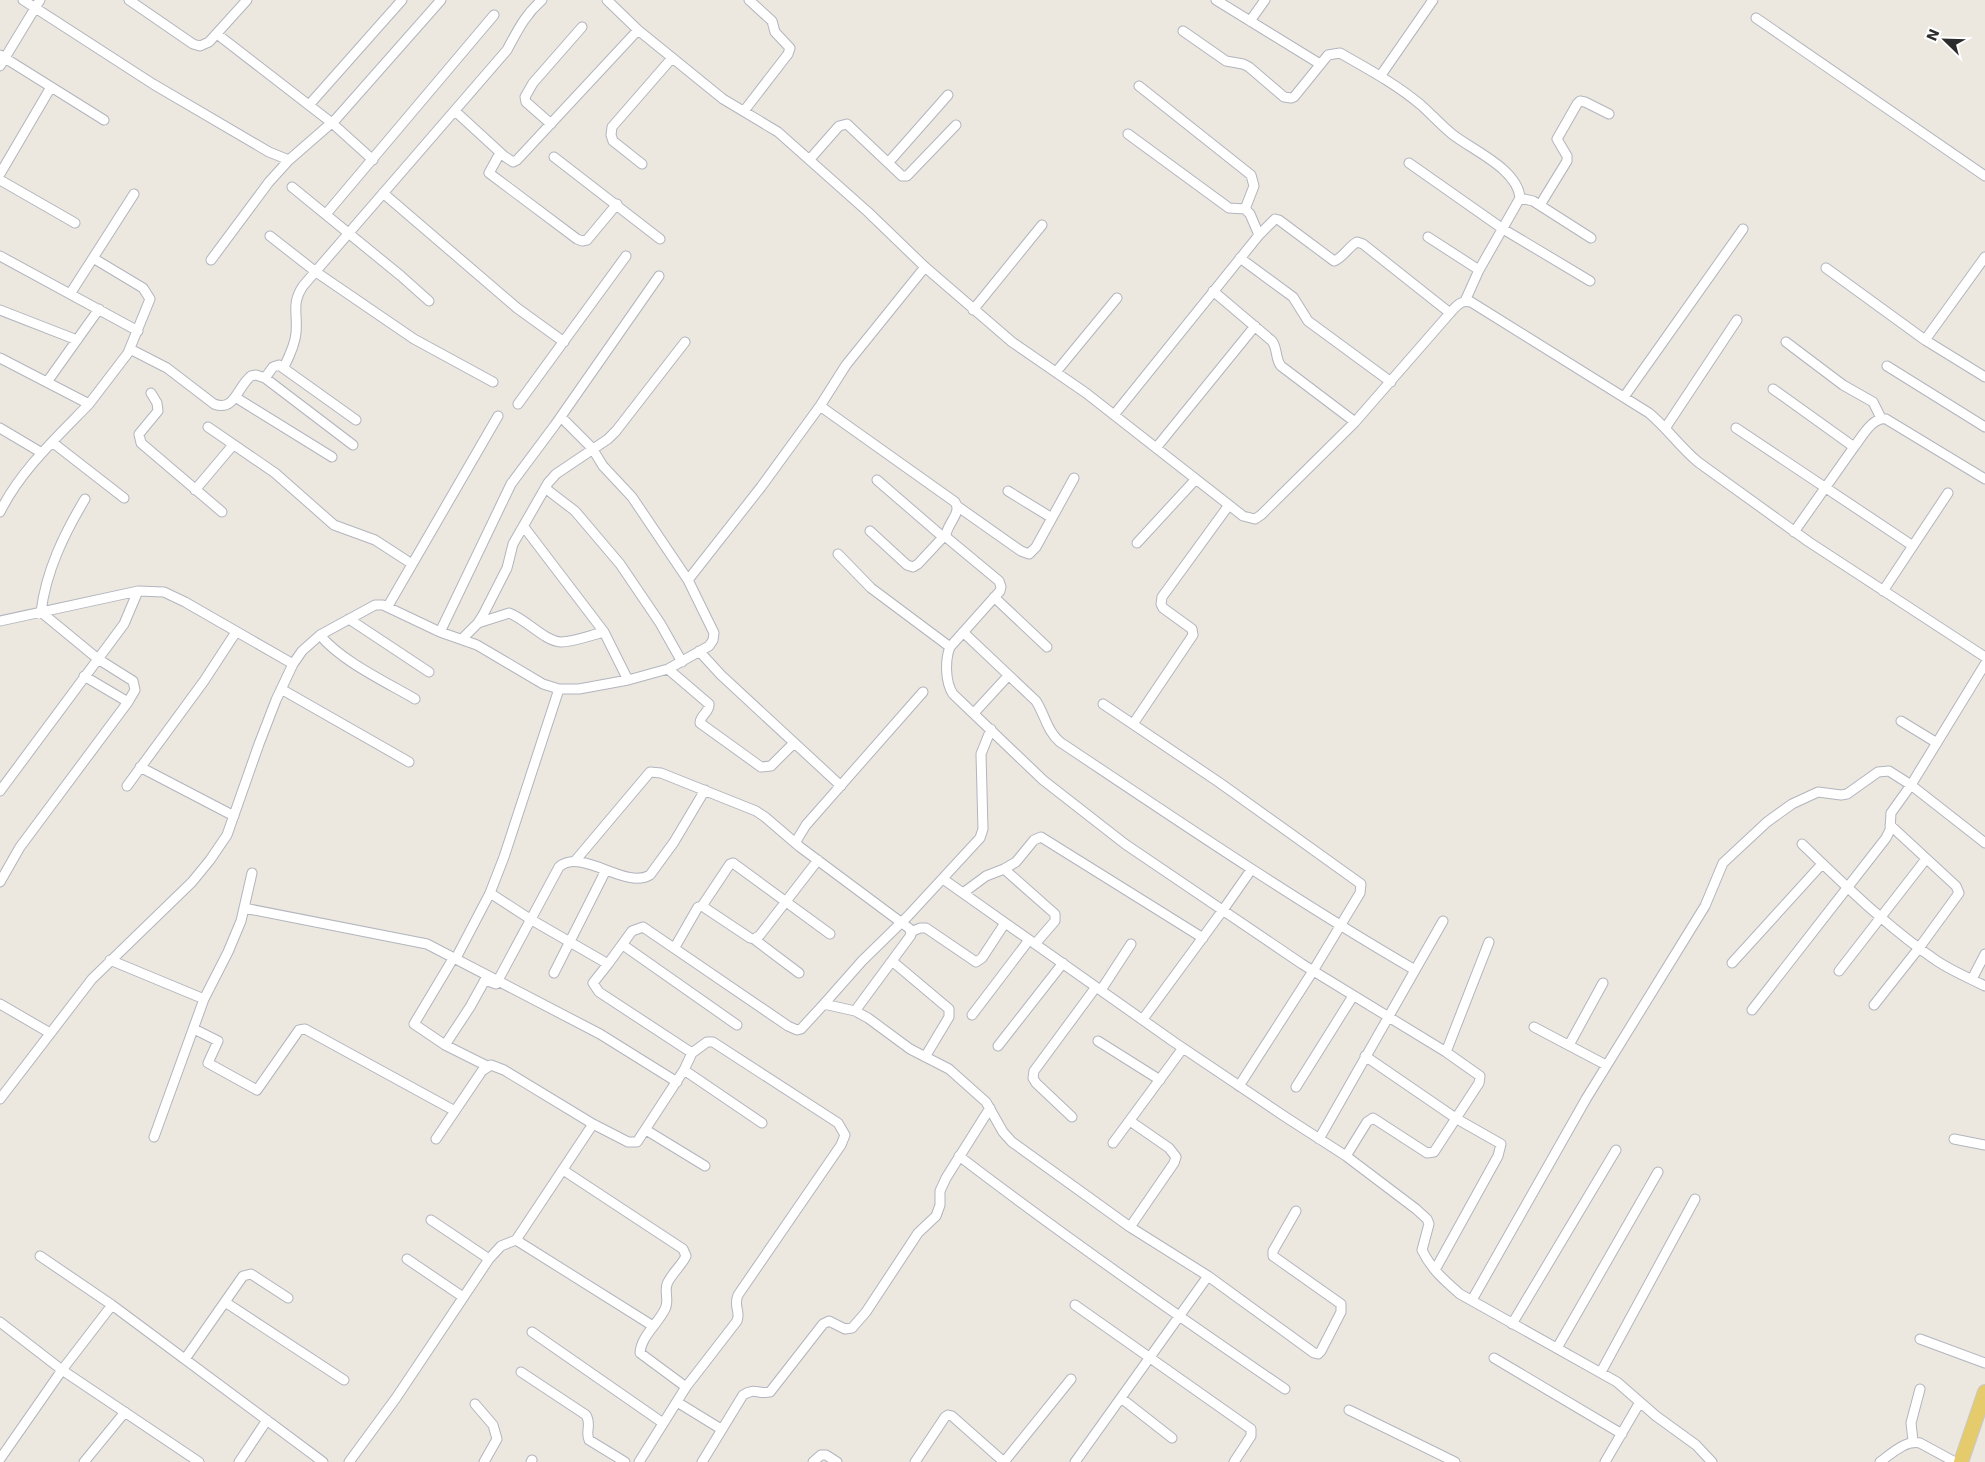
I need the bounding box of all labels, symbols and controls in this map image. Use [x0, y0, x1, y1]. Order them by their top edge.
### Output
north arrow [1920, 15, 1970, 65]
text: N [1923, 26, 1943, 43]

